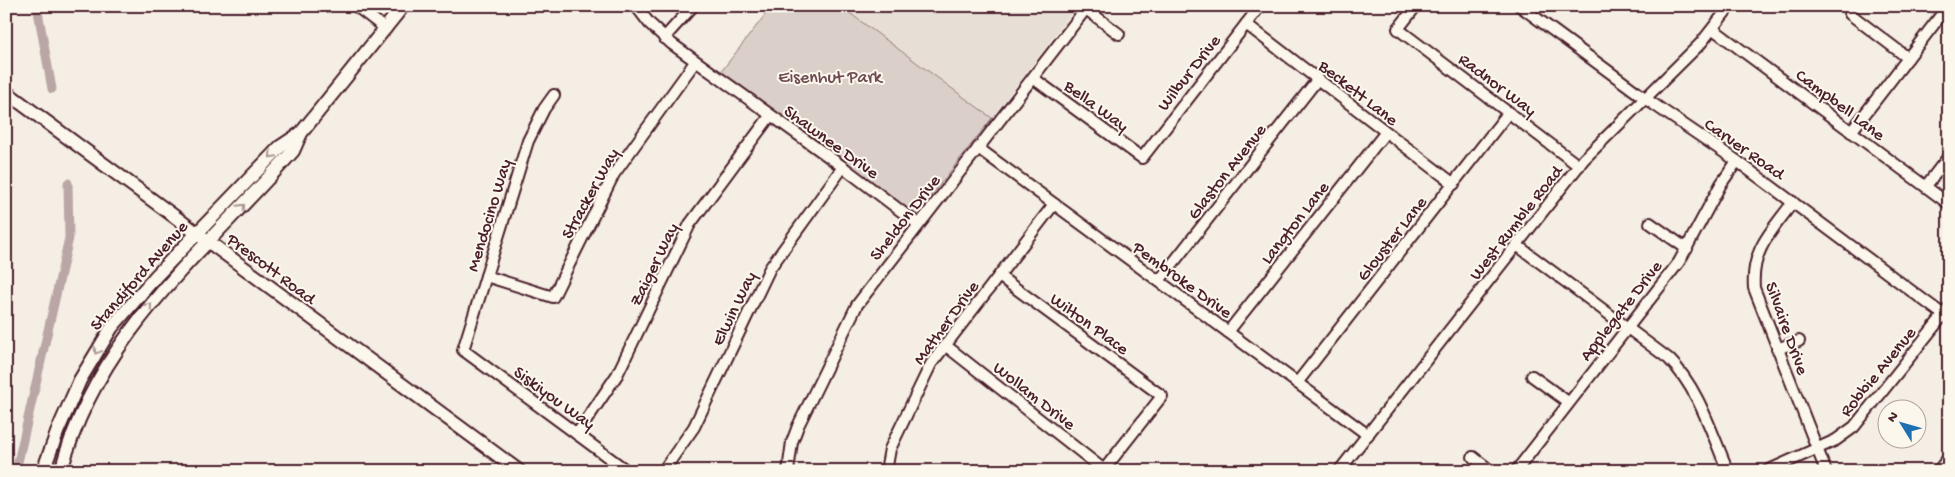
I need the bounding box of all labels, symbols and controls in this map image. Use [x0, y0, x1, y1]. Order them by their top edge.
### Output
street label: Wilbur Drive [1154, 31, 1227, 116]
street label: Radnor Way [1453, 50, 1540, 122]
street label: Beckett Lane [1313, 56, 1402, 132]
street label: Campbell Lane [1791, 65, 1889, 147]
park label: Eisenhut Park [778, 68, 884, 89]
street label: Bella Way [1058, 76, 1132, 138]
street label: Shawnee Drive [779, 101, 883, 185]
street label: Carver Road [1699, 115, 1789, 186]
street label: Glaston Avenue [1184, 120, 1272, 225]
street label: Stracker Way [558, 145, 625, 243]
one-way arrow [269, 149, 278, 158]
street label: Mendocino Way [463, 157, 518, 275]
street label: West Rumble Road [1466, 161, 1569, 285]
street label: Sheldon Drive [866, 171, 946, 266]
street label: Langton Lane [1257, 177, 1335, 269]
street label: Glouster Lane [1353, 193, 1433, 286]
one-way arrow [236, 203, 245, 212]
street label: Standiford Avenue [86, 217, 194, 336]
street label: Zaiger Way [626, 220, 684, 310]
street label: Prescott Road [221, 229, 320, 311]
street label: Pembroke Drive [1127, 237, 1236, 325]
street label: Applegate Drive [1576, 256, 1668, 366]
street label: Elwin Way [708, 268, 762, 350]
street label: Mather Drive [910, 277, 985, 370]
street label: Silvaire Drive [1759, 280, 1812, 379]
street label: Wilton Place [1045, 289, 1132, 361]
one-way arrow [143, 302, 152, 311]
street label: Robbie Avenue [1836, 323, 1922, 422]
one-way arrow [94, 346, 104, 355]
street label: Wollam Drive [988, 358, 1079, 436]
street label: Siskiyou Way [509, 362, 599, 436]
north arrow [1878, 400, 1928, 450]
text: N [1884, 409, 1903, 426]

